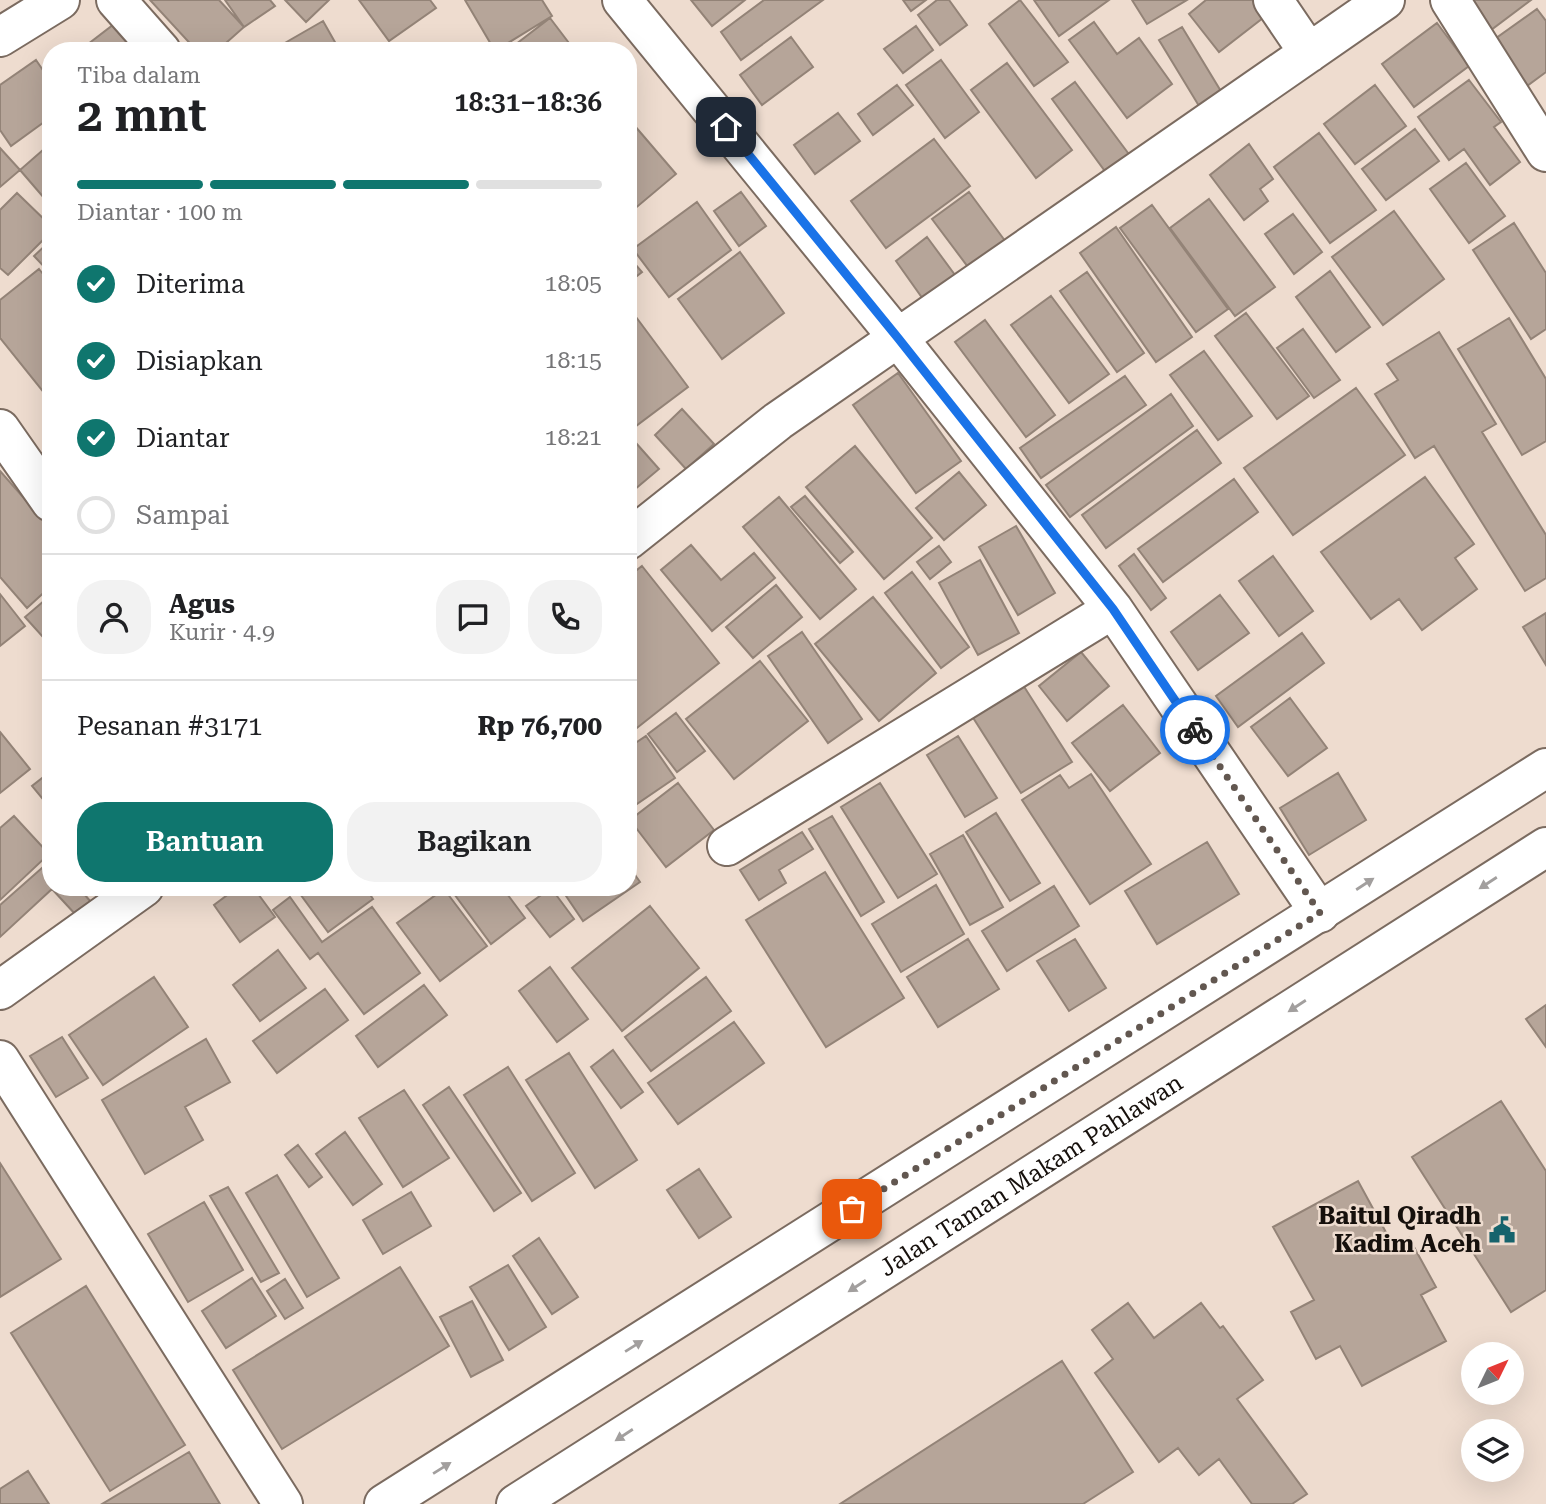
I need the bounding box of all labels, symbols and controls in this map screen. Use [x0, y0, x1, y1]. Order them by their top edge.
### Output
text: Tiba dalam [77, 62, 200, 89]
text: 18:31–18:36 [454, 87, 602, 117]
text: 2 mnt [77, 88, 207, 142]
pin [696, 97, 756, 157]
icon: home [707, 108, 745, 146]
text: Diantar · 100 m [77, 199, 243, 226]
icon: check [77, 265, 115, 303]
text: Diterima [136, 269, 245, 299]
text: 18:05 [545, 270, 602, 297]
icon: check [77, 342, 115, 380]
text: Disiapkan [136, 346, 263, 376]
text: 18:15 [545, 347, 602, 374]
icon: check [77, 419, 115, 457]
text: Diantar [136, 423, 230, 453]
text: 18:21 [545, 424, 602, 451]
text: Sampai [136, 500, 229, 530]
button: person [77, 580, 151, 654]
button: chat [436, 580, 510, 654]
button: phone [528, 580, 602, 654]
text: Agus [169, 589, 235, 619]
text: Kurir · 4.9 [169, 619, 275, 646]
courier [1160, 695, 1230, 765]
text: Pesanan #3171 [77, 711, 263, 741]
text: Rp 76,700 [477, 711, 602, 741]
icon: bike [1176, 711, 1214, 749]
button: Bantuan [77, 802, 333, 882]
button: Bagikan [347, 802, 602, 882]
one-way arrow [1356, 877, 1374, 891]
one-way arrow [1479, 877, 1498, 890]
one-way arrow [1287, 999, 1306, 1012]
street label: Jalan Taman Makam Pahlawan [874, 1068, 1188, 1282]
pin [822, 1179, 882, 1239]
icon: bag [833, 1190, 871, 1228]
place label: Baitul Qiradh Kadim Aceh [1318, 1202, 1481, 1258]
public building icon: Baitul Qiradh Kadim Aceh [1487, 1215, 1517, 1245]
one-way arrow [847, 1280, 867, 1293]
one-way arrow [625, 1340, 644, 1353]
north arrow [1461, 1342, 1524, 1405]
map controls [1461, 1342, 1524, 1482]
button: layers [1461, 1419, 1524, 1482]
one-way arrow [614, 1429, 634, 1442]
one-way arrow [432, 1461, 452, 1474]

